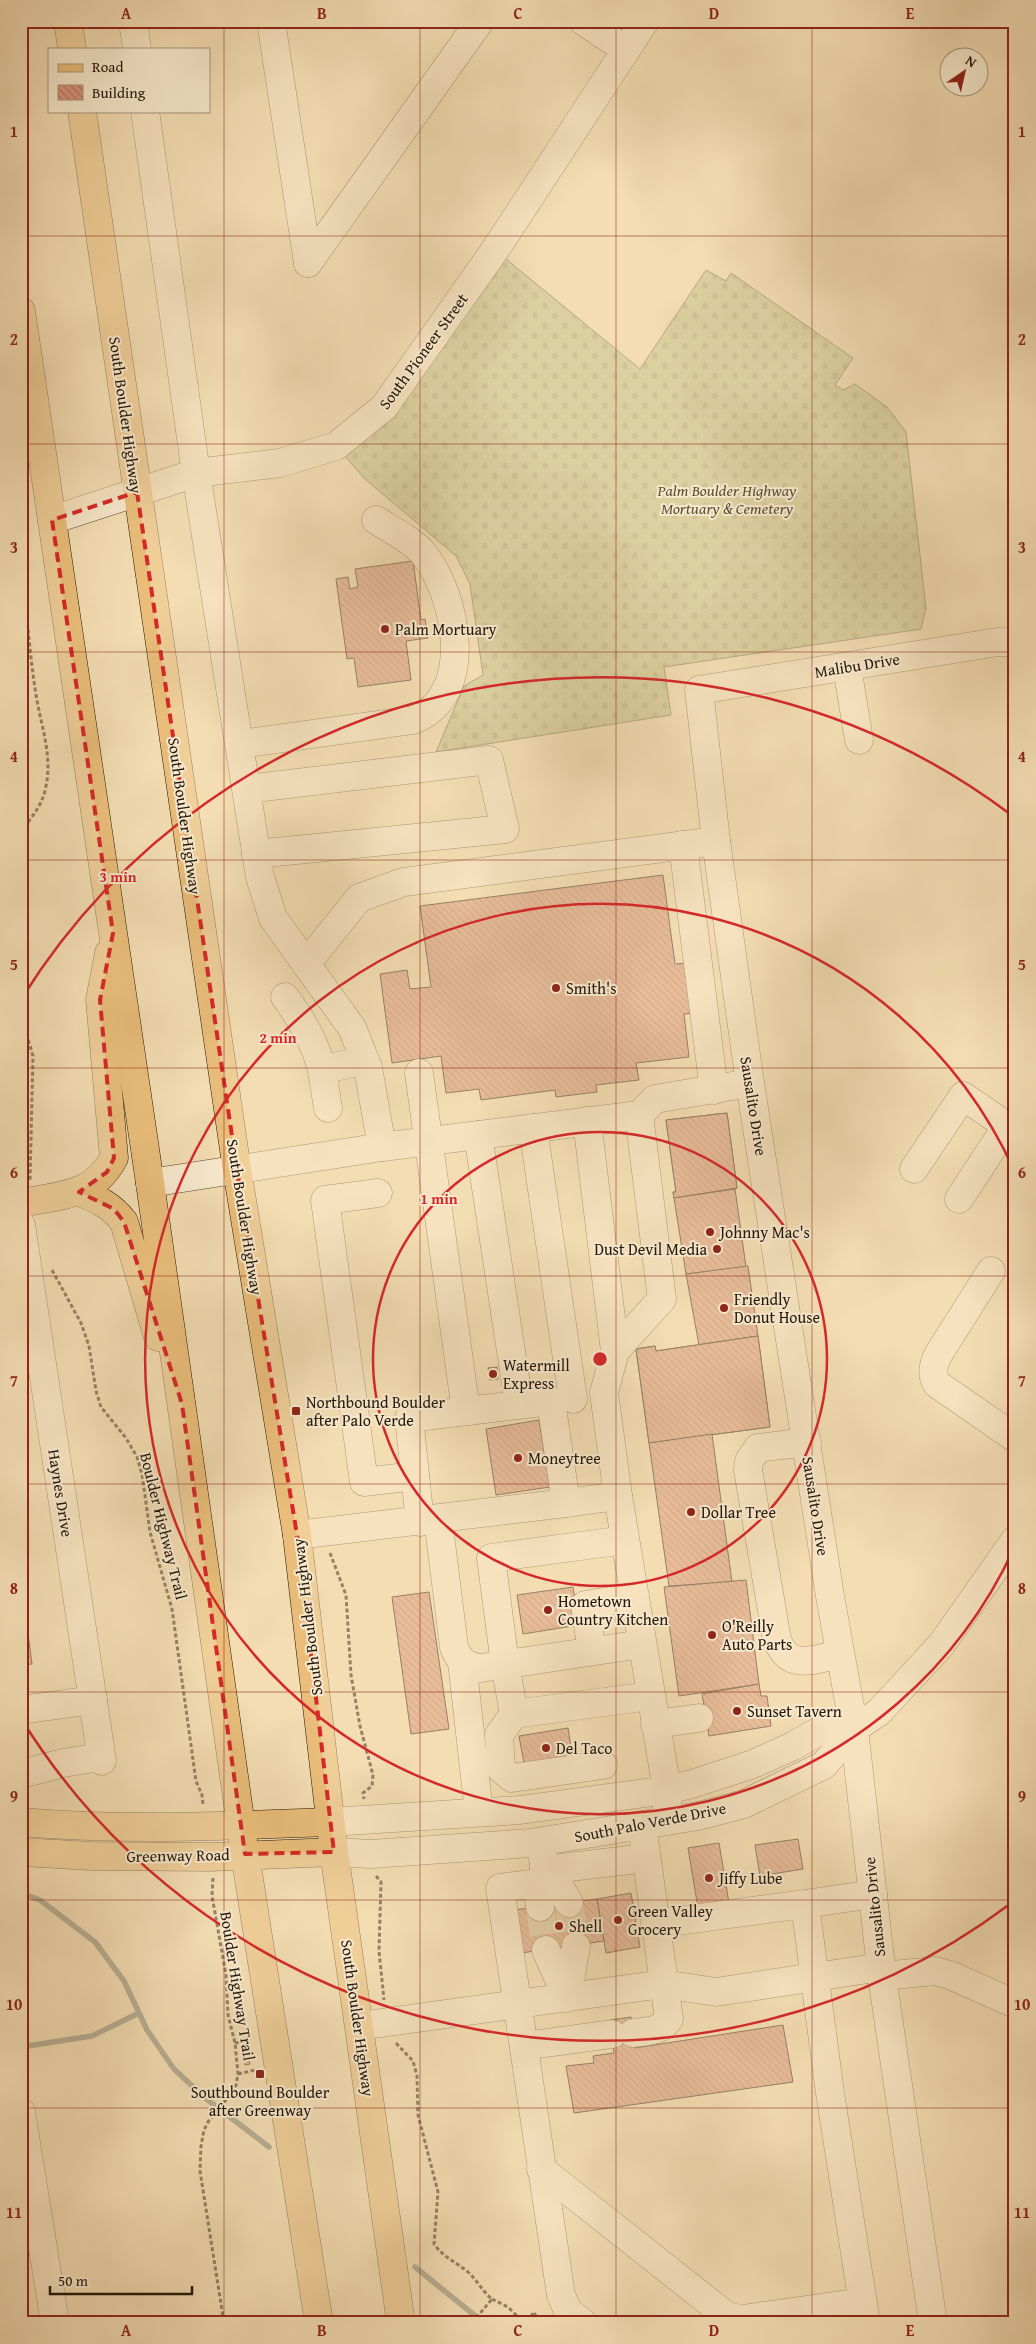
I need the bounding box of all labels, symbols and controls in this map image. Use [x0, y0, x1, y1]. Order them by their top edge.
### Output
text: A [121, 1, 132, 25]
text: B [317, 1, 327, 25]
text: C [513, 1, 523, 25]
text: D [709, 1, 719, 25]
text: E [906, 1, 915, 25]
legend [48, 48, 210, 112]
north arrow [938, 48, 988, 98]
text: N [962, 50, 981, 72]
text: Road [92, 56, 123, 77]
text: Building [92, 82, 146, 103]
text: 1 [10, 119, 18, 143]
text: 1 [1018, 119, 1026, 143]
street label: South Pioneer Street [373, 288, 474, 414]
text: 2 [10, 327, 18, 351]
text: 2 [1018, 327, 1026, 351]
street label: South Boulder Highway [103, 335, 149, 495]
park label: Palm Boulder Highway Mortuary & Cemetery [657, 478, 797, 520]
text: 3 [10, 535, 18, 559]
text: 3 [1018, 535, 1026, 559]
place label: Palm Mortuary [395, 617, 497, 641]
marker: Palm Mortuary [379, 623, 391, 635]
street label: Malibu Drive [813, 646, 901, 684]
street label: South Boulder Highway [162, 736, 208, 896]
text: 4 [10, 744, 18, 768]
text: 4 [1018, 744, 1026, 768]
text: 3 min [99, 866, 137, 887]
text: 5 [10, 952, 18, 976]
text: 5 [1018, 952, 1026, 976]
place label: Smith's [566, 976, 616, 1000]
marker: Smith's [550, 982, 562, 994]
text: 2 min [259, 1027, 297, 1048]
street label: Sausalito Drive [734, 1055, 774, 1157]
street label: South Boulder Highway [221, 1137, 269, 1297]
text: 6 [10, 1160, 18, 1184]
text: 6 [1018, 1160, 1026, 1184]
text: 1 min [420, 1188, 458, 1209]
place label: Johnny Mac's [718, 1220, 810, 1244]
marker: Johnny Mac's [704, 1226, 716, 1238]
place label: Dust Devil Media [594, 1237, 707, 1261]
marker: Dust Devil Media [711, 1243, 723, 1255]
place label: Friendly Donut House [734, 1287, 820, 1329]
marker: Friendly Donut House [718, 1302, 730, 1314]
centre of rings [591, 1350, 609, 1368]
place label: Watermill Express [503, 1353, 570, 1395]
text: 7 [10, 1368, 18, 1392]
marker: Watermill Express [487, 1368, 499, 1380]
text: 7 [1018, 1368, 1026, 1392]
place label: Northbound Boulder after Palo Verde [306, 1390, 445, 1432]
marker: Northbound Boulder after Palo Verde [290, 1405, 302, 1417]
place label: Moneytree [528, 1446, 601, 1470]
street label: Haynes Drive [42, 1447, 80, 1539]
street label: Boulder Highway Trail [134, 1450, 194, 1603]
marker: Moneytree [512, 1452, 524, 1464]
street label: Sausalito Drive [796, 1455, 836, 1557]
place label: Dollar Tree [701, 1500, 776, 1524]
marker: Dollar Tree [685, 1506, 697, 1518]
street label: South Boulder Highway [285, 1537, 329, 1697]
text: 8 [10, 1576, 18, 1600]
text: 8 [1018, 1576, 1026, 1600]
place label: Hometown Country Kitchen [558, 1589, 668, 1631]
marker: Hometown Country Kitchen [542, 1604, 554, 1616]
place label: O'Reilly Auto Parts [722, 1614, 792, 1656]
marker: O'Reilly Auto Parts [706, 1629, 718, 1641]
place label: Sunset Tavern [747, 1699, 842, 1723]
marker: Sunset Tavern [731, 1705, 743, 1717]
place label: Del Taco [556, 1736, 612, 1760]
marker: Del Taco [540, 1742, 552, 1754]
text: 9 [10, 1784, 18, 1808]
text: 9 [1018, 1784, 1026, 1808]
street label: South Palo Verde Drive [572, 1796, 728, 1848]
street label: Greenway Road [126, 1842, 230, 1868]
street label: Sausalito Drive [857, 1856, 891, 1958]
place label: Jiffy Lube [717, 1866, 783, 1890]
marker: Jiffy Lube [703, 1872, 715, 1884]
place label: Green Valley Grocery [628, 1899, 713, 1941]
street label: Boulder Highway Trail [214, 1910, 262, 2063]
place label: Shell [569, 1914, 603, 1938]
marker: Green Valley Grocery [612, 1914, 624, 1926]
marker: Shell [553, 1920, 565, 1932]
street label: South Boulder Highway [335, 1938, 381, 2098]
text: 10 [6, 1992, 22, 2016]
text: 10 [1014, 1992, 1030, 2016]
marker: Southbound Boulder after Greenway [254, 2068, 266, 2080]
place label: Southbound Boulder after Greenway [191, 2080, 330, 2122]
text: 11 [6, 2200, 22, 2224]
text: 11 [1014, 2200, 1030, 2224]
scale bar [50, 2264, 192, 2296]
text: 50 m [58, 2270, 89, 2291]
text: A [121, 2318, 132, 2342]
text: B [317, 2318, 327, 2342]
text: C [513, 2318, 523, 2342]
text: D [709, 2318, 719, 2342]
text: E [906, 2318, 915, 2342]

